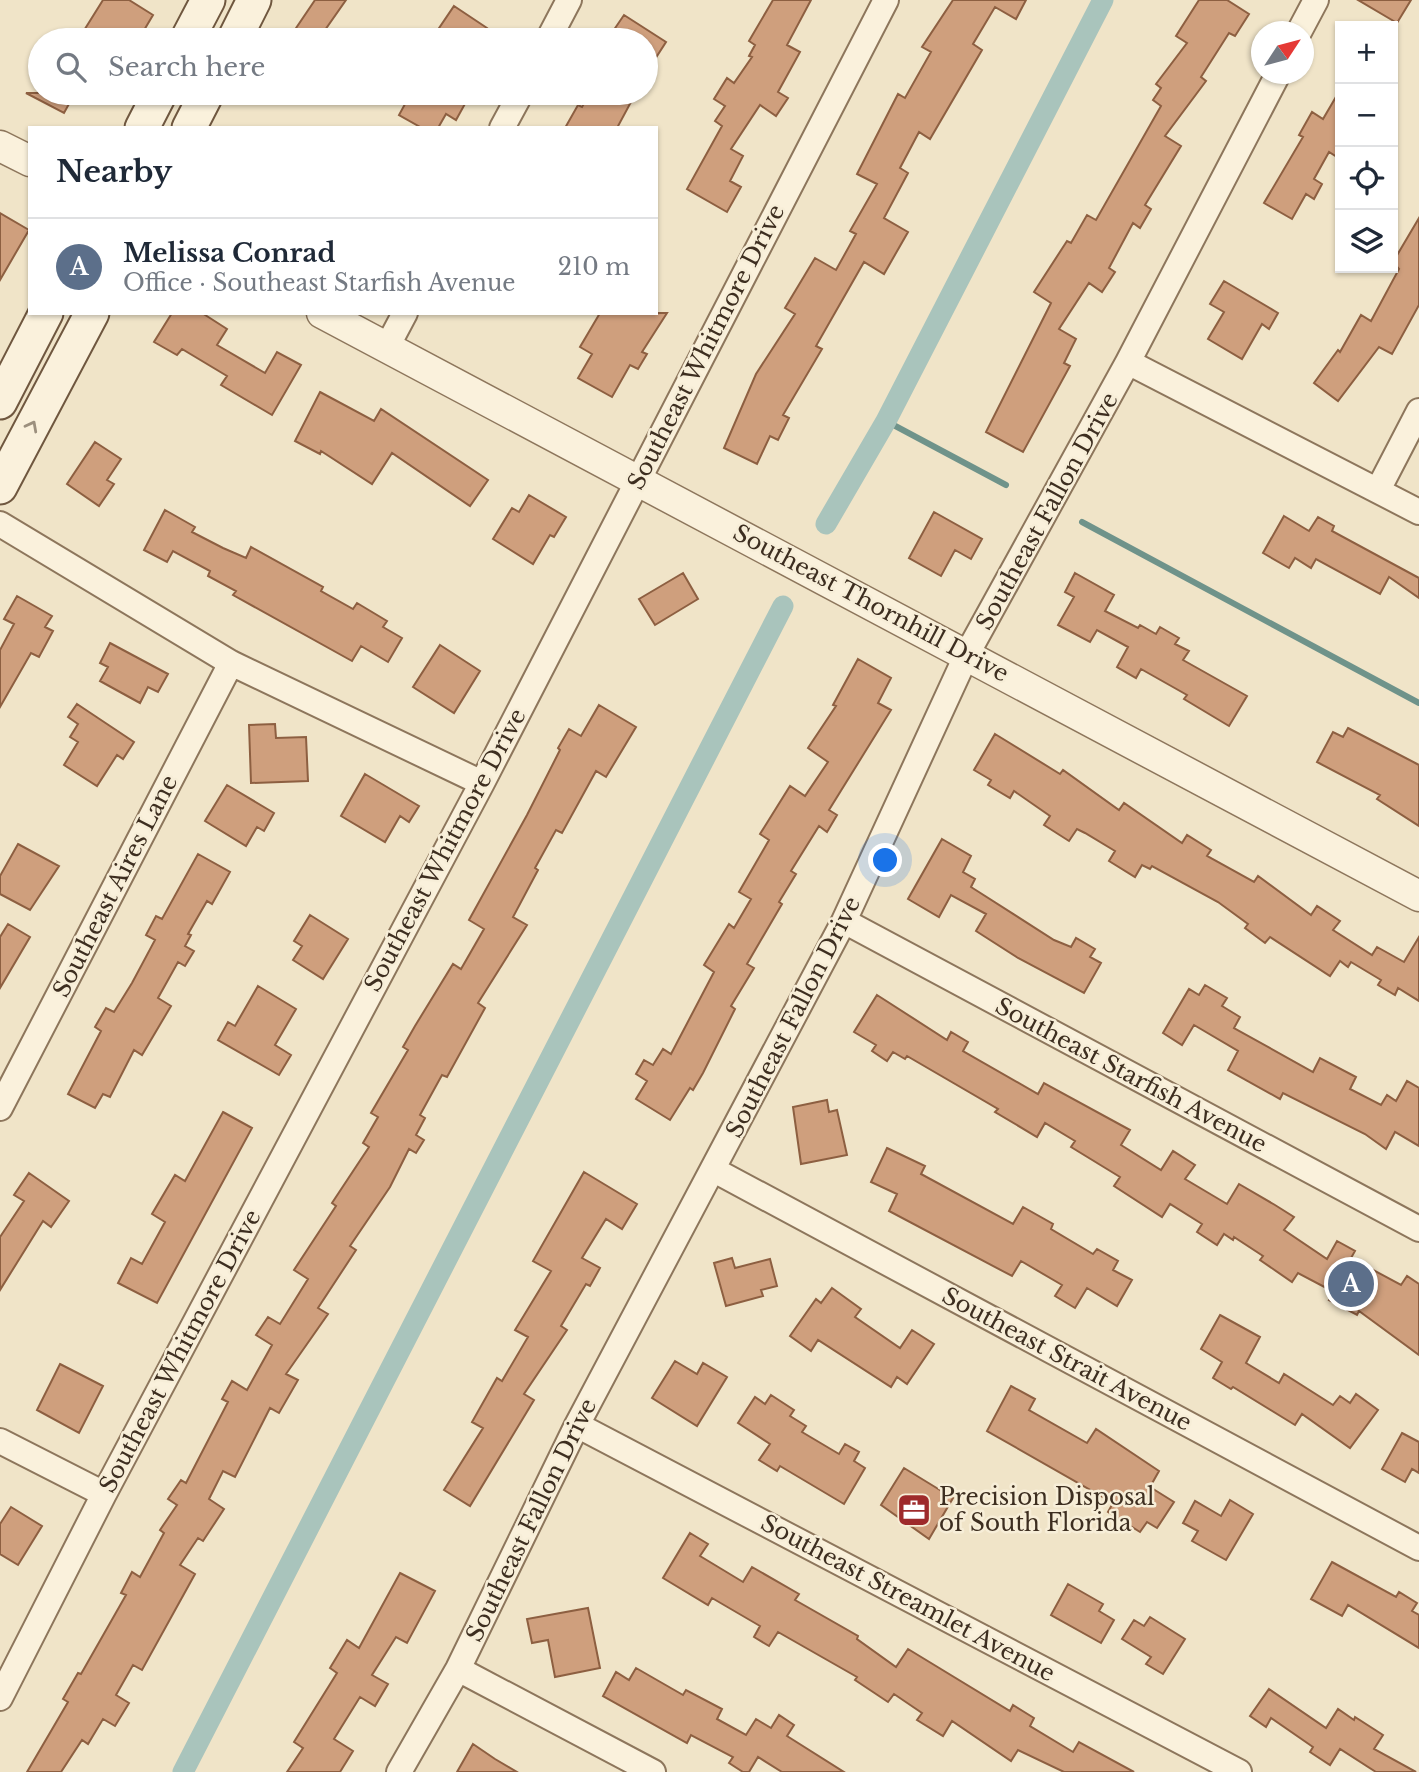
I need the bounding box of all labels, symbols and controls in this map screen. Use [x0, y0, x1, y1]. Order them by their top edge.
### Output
north arrow [1251, 21, 1314, 84]
map controls [1335, 21, 1398, 273]
button: + [1335, 21, 1398, 84]
search box [28, 28, 658, 105]
icon: search [52, 48, 90, 86]
text: Search here [108, 51, 265, 83]
button: − [1335, 84, 1398, 147]
button: locate [1335, 147, 1398, 210]
text: Nearby [56, 153, 172, 190]
street label: Southeast Whitmore Drive [622, 200, 790, 494]
button: layers [1335, 210, 1398, 273]
text: Melissa Conrad [123, 237, 335, 269]
text: A [70, 253, 88, 281]
text: 210 m [558, 253, 630, 281]
text: Office · Southeast Starfish Avenue [123, 269, 516, 297]
street label: Southeast Fallon Drive [970, 387, 1124, 635]
one-way arrow [24, 421, 37, 433]
street label: Southeast Thornhill Drive [729, 518, 1013, 688]
street label: Southeast Whitmore Drive [358, 704, 532, 996]
street label: Southeast Aires Lane [47, 770, 183, 1002]
your location [868, 843, 902, 877]
street label: Southeast Fallon Drive [720, 892, 866, 1142]
street label: Southeast Starfish Avenue [991, 991, 1271, 1159]
street label: Southeast Whitmore Drive [93, 1205, 267, 1497]
pin: A [1328, 1258, 1374, 1310]
street label: Southeast Strait Avenue [938, 1281, 1196, 1437]
street label: Southeast Fallon Drive [460, 1394, 602, 1646]
place label: Precision Disposal of South Florida [939, 1483, 1155, 1537]
office icon: Precision Disposal of South Florida [895, 1491, 933, 1529]
street label: Southeast Streamlet Avenue [756, 1508, 1060, 1688]

